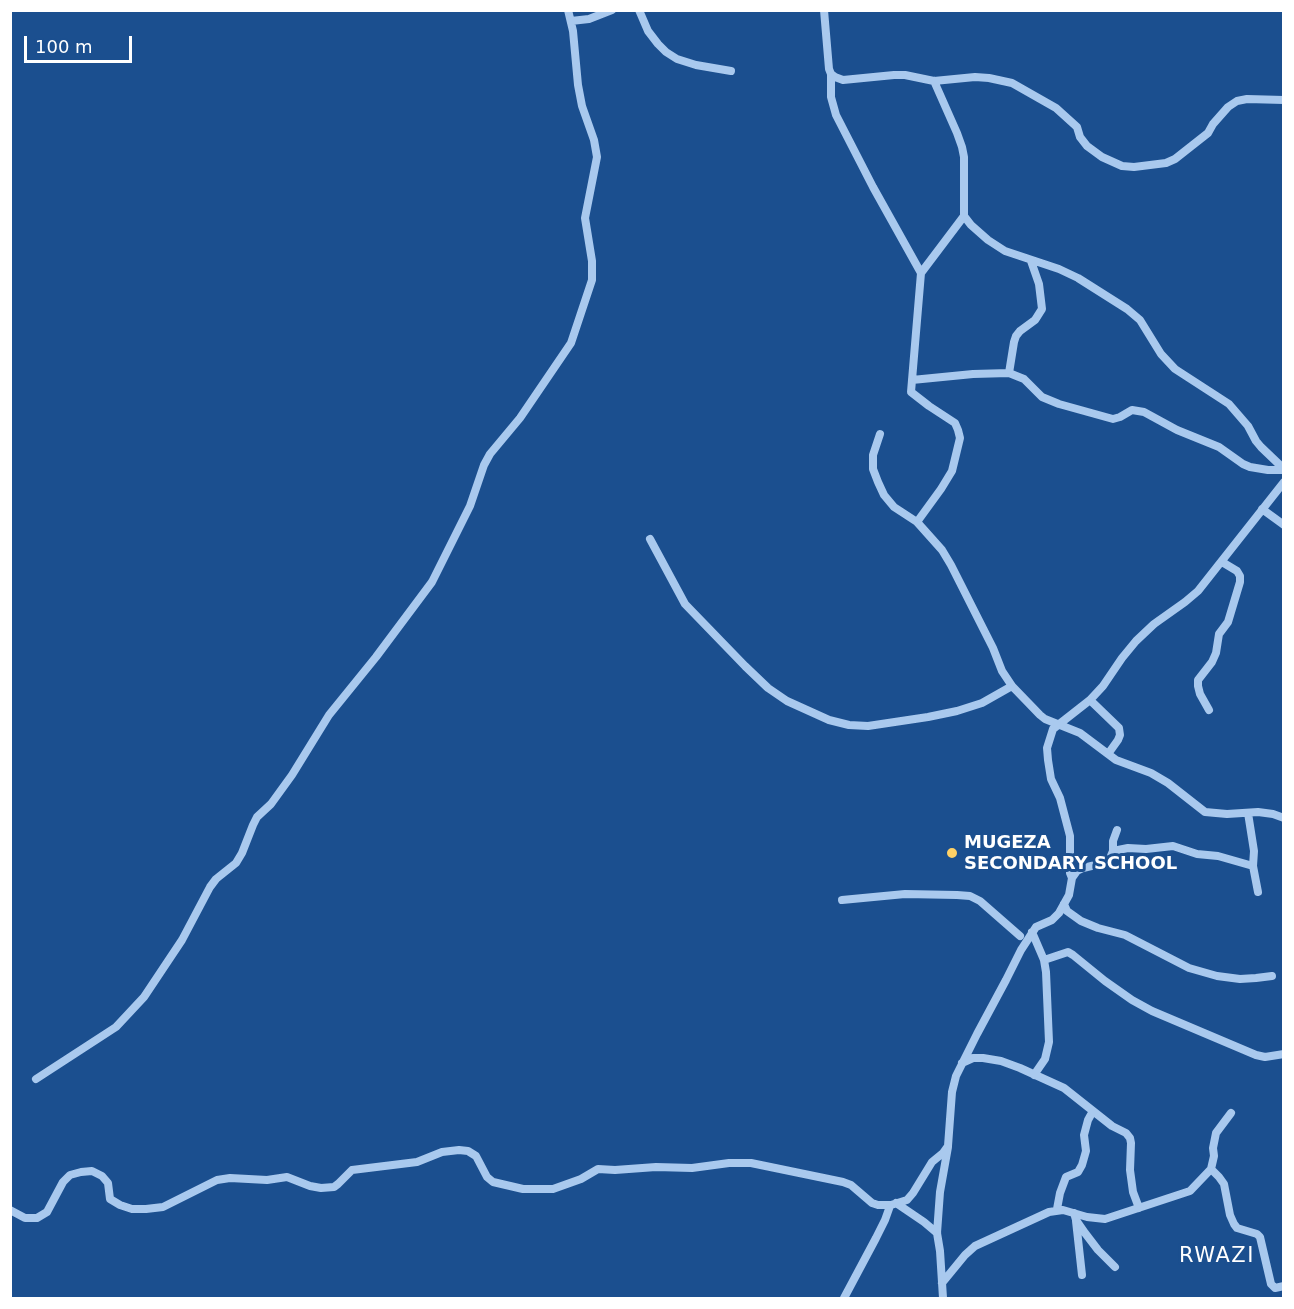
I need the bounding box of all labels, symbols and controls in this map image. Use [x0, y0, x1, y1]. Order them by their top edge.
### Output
scale bar [27, 24, 135, 62]
text: 100 m [35, 36, 93, 57]
place label: MUGEZA SECONDARY SCHOOL [964, 832, 1177, 874]
marker: MUGEZA SECONDARY SCHOOL [945, 846, 959, 860]
district label: RWAZI [1179, 1244, 1255, 1270]

